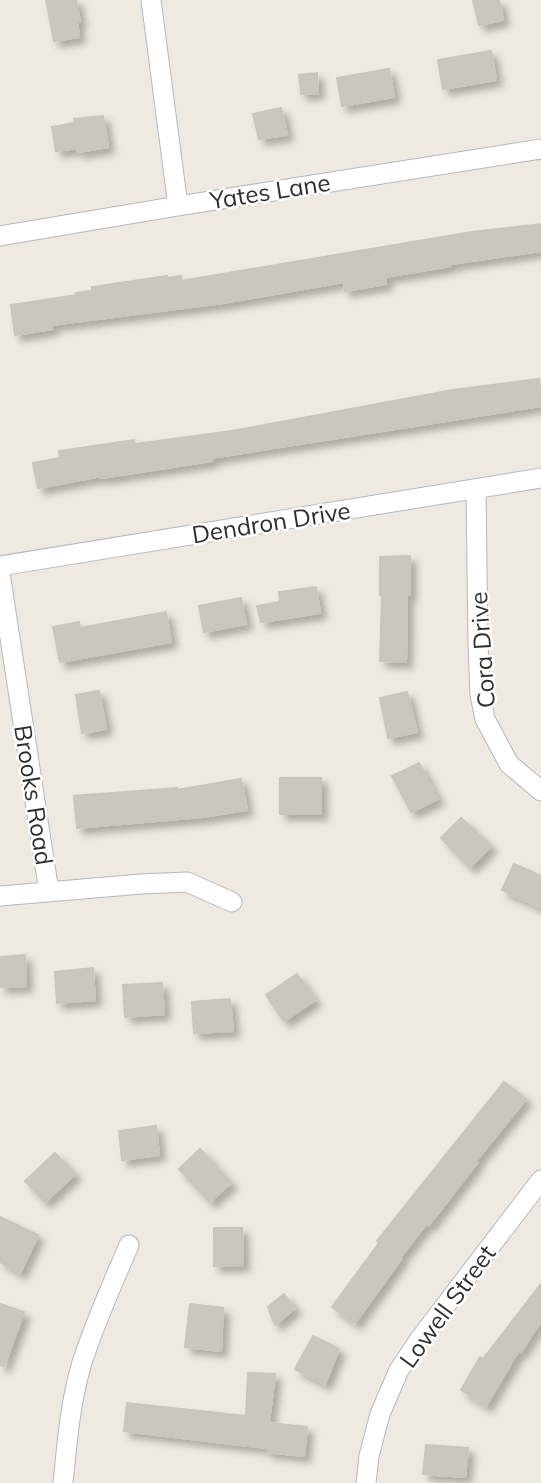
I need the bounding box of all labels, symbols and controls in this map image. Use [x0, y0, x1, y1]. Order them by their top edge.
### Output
street label: Yates Lane [207, 167, 332, 215]
street label: Dendron Drive [190, 495, 352, 549]
street label: Cora Drive [463, 591, 501, 709]
street label: Brooks Road [8, 723, 60, 867]
street label: Lowell Street [392, 1239, 502, 1373]

